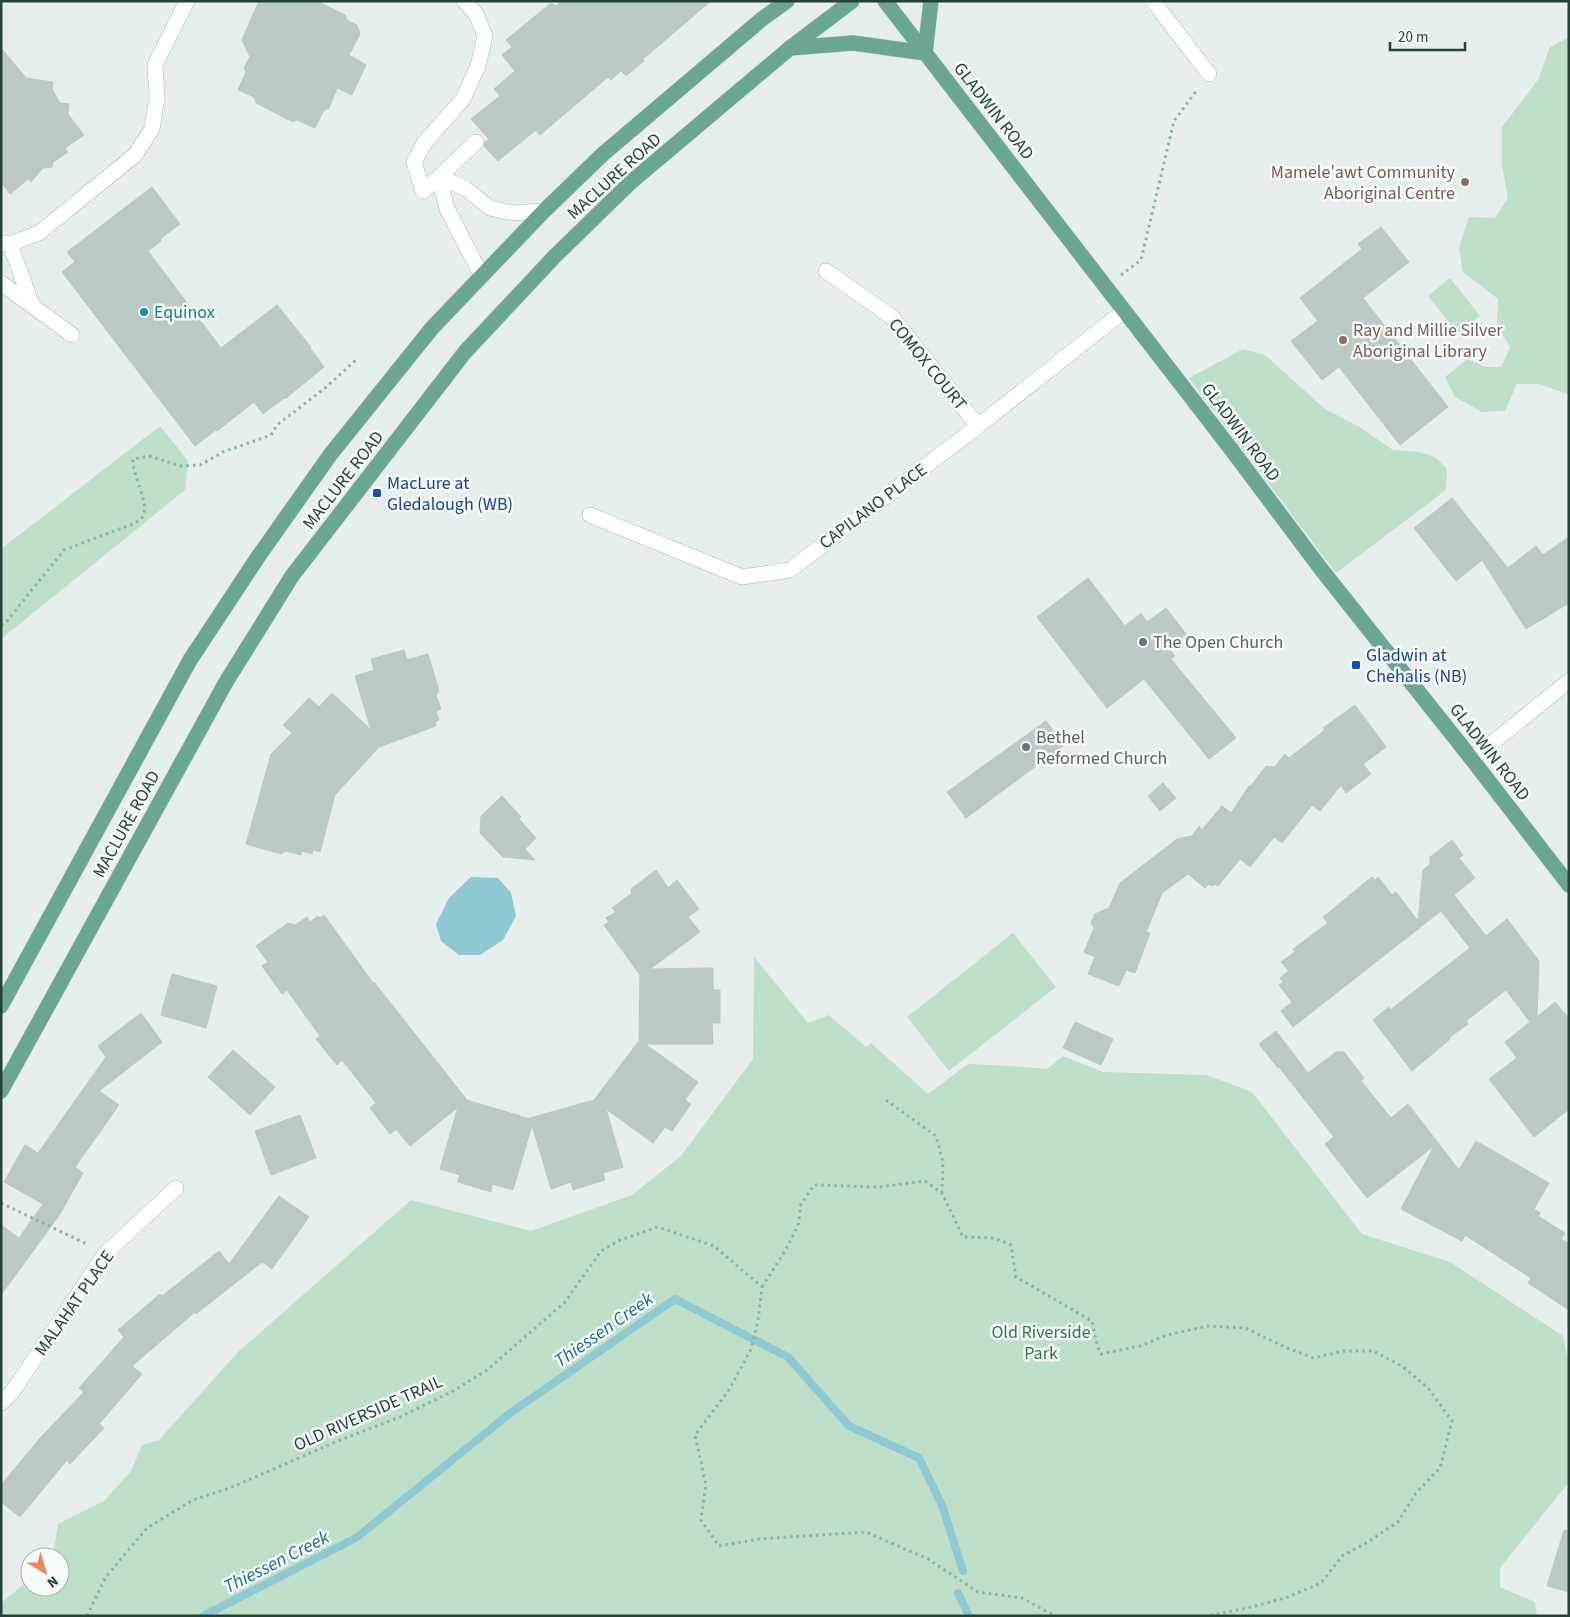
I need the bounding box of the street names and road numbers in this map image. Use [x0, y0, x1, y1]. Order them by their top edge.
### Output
street label: GLADWIN ROAD [948, 57, 1040, 165]
street label: MACLURE ROAD [562, 127, 667, 225]
street label: COMOX COURT [883, 313, 973, 416]
street label: GLADWIN ROAD [1195, 378, 1286, 487]
street label: MACLURE ROAD [297, 426, 390, 535]
street label: CAPILANO PLACE [814, 458, 932, 555]
street label: GLADWIN ROAD [1444, 698, 1536, 806]
street label: MACLURE ROAD [87, 766, 166, 882]
street label: MALAHAT PLACE [29, 1246, 120, 1361]
street label: OLD RIVERSIDE TRAIL [290, 1369, 447, 1458]

